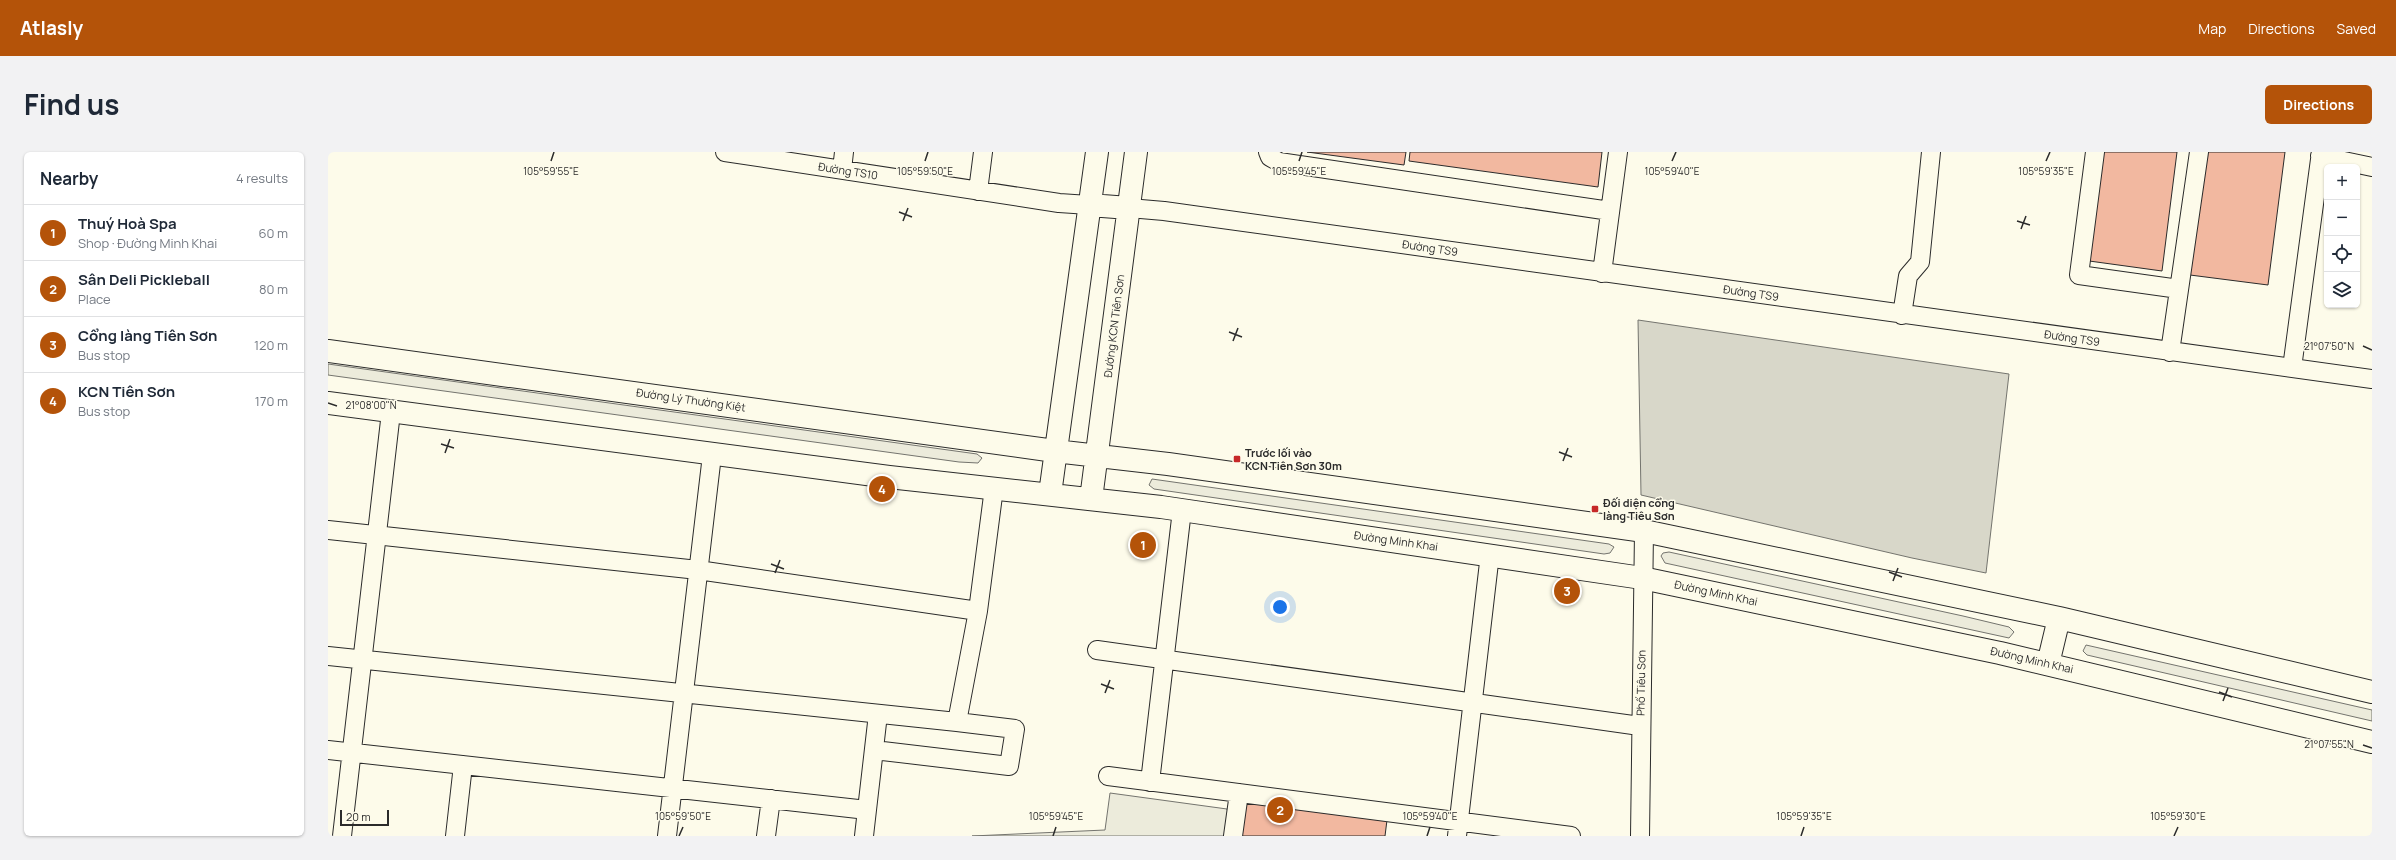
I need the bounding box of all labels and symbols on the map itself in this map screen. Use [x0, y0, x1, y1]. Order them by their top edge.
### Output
street label: Đường TS10 [817, 158, 879, 183]
text: 105°59'55"E [523, 164, 579, 178]
text: 105°59'50"E [897, 164, 953, 178]
text: 105°59'45"E [1272, 164, 1327, 178]
text: 105°59'40"E [1645, 164, 1700, 178]
text: 105°59'35"E [2018, 164, 2074, 178]
street label: Đường TS9 [1401, 236, 1459, 259]
street label: Đường KCN Tiên Sơn [1100, 274, 1127, 378]
street label: Đường TS9 [1722, 281, 1780, 304]
street label: Đường TS9 [2043, 326, 2101, 349]
text: 21°07'50"N [2304, 339, 2354, 353]
street label: Đường Lý Thường Kiệt [635, 384, 747, 415]
text: 21°08'00"N [345, 398, 397, 412]
place label: Trước lối vào KCN Tiên Sơn 30m [1245, 445, 1342, 473]
marker: Trước lối vào KCN Tiên Sơn 30m [1232, 454, 1242, 464]
pin: 4 [869, 474, 895, 504]
place label: Đối diện cổng làng Tiêu Sơn [1603, 495, 1675, 523]
marker: Đối diện cổng làng Tiêu Sơn [1590, 504, 1600, 514]
street label: Đường Minh Khai [1353, 527, 1439, 554]
pin: 1 [1130, 530, 1156, 560]
pin: 3 [1554, 576, 1580, 606]
street label: Đường Minh Khai [1673, 576, 1759, 609]
your location [1270, 597, 1290, 617]
street label: Đường Minh Khai [1989, 643, 2075, 676]
street label: Phố Tiêu Sơn [1632, 650, 1649, 716]
text: 21°07'55"N [2304, 737, 2354, 751]
pin: 2 [1267, 795, 1293, 825]
scale bar [340, 808, 389, 827]
text: 105°59'50"E [655, 809, 711, 823]
text: 105°59'45"E [1029, 809, 1084, 823]
text: 105°59'40"E [1403, 809, 1458, 823]
text: 105°59'35"E [1776, 809, 1832, 823]
text: 105°59'30"E [2150, 809, 2206, 823]

